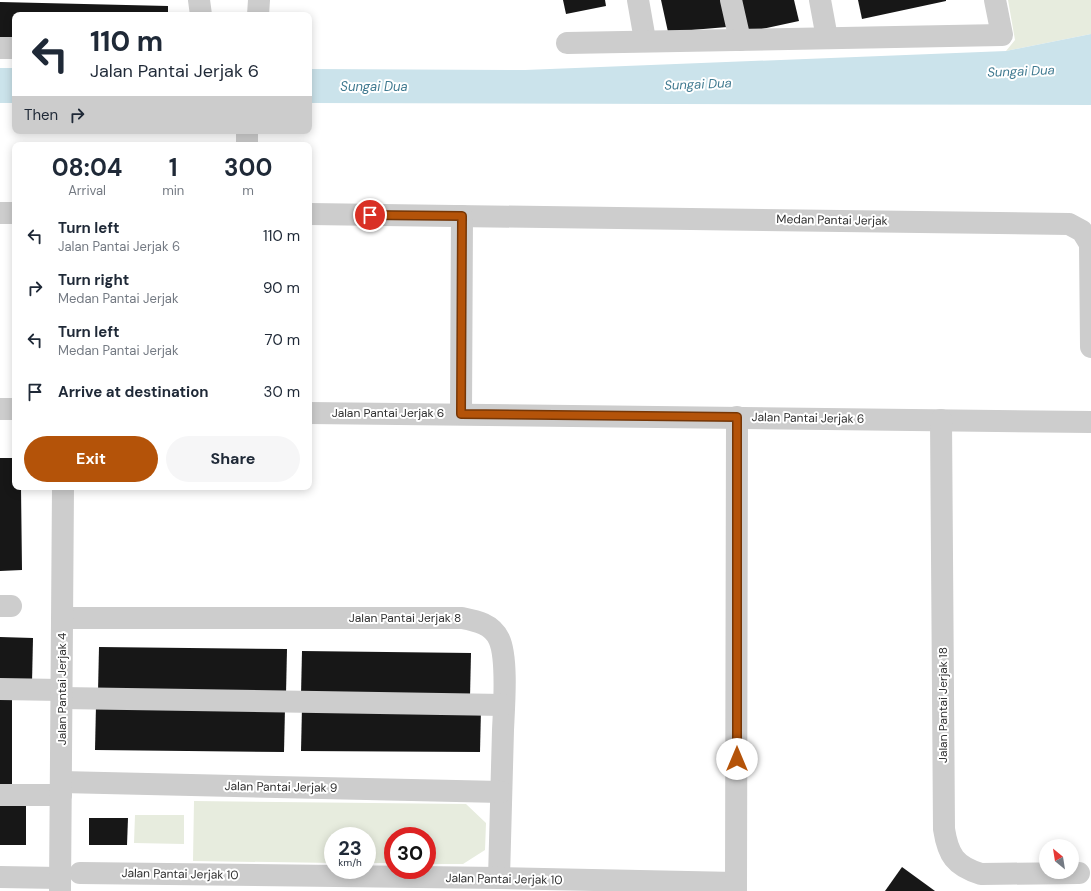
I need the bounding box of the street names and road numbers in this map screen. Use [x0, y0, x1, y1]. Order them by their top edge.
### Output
street label: Medan Pantai Jerjak [776, 211, 888, 229]
street label: Jalan Pantai Jerjak 6 [332, 405, 444, 421]
street label: Jalan Pantai Jerjak 6 [752, 409, 864, 427]
street label: Jalan Pantai Jerjak 8 [349, 610, 461, 626]
street label: Jalan Pantai Jerjak 4 [54, 633, 70, 745]
street label: Jalan Pantai Jerjak 18 [935, 647, 951, 763]
street label: Jalan Pantai Jerjak 9 [225, 778, 337, 796]
street label: Jalan Pantai Jerjak 10 [121, 865, 239, 883]
street label: Jalan Pantai Jerjak 10 [445, 870, 563, 888]

